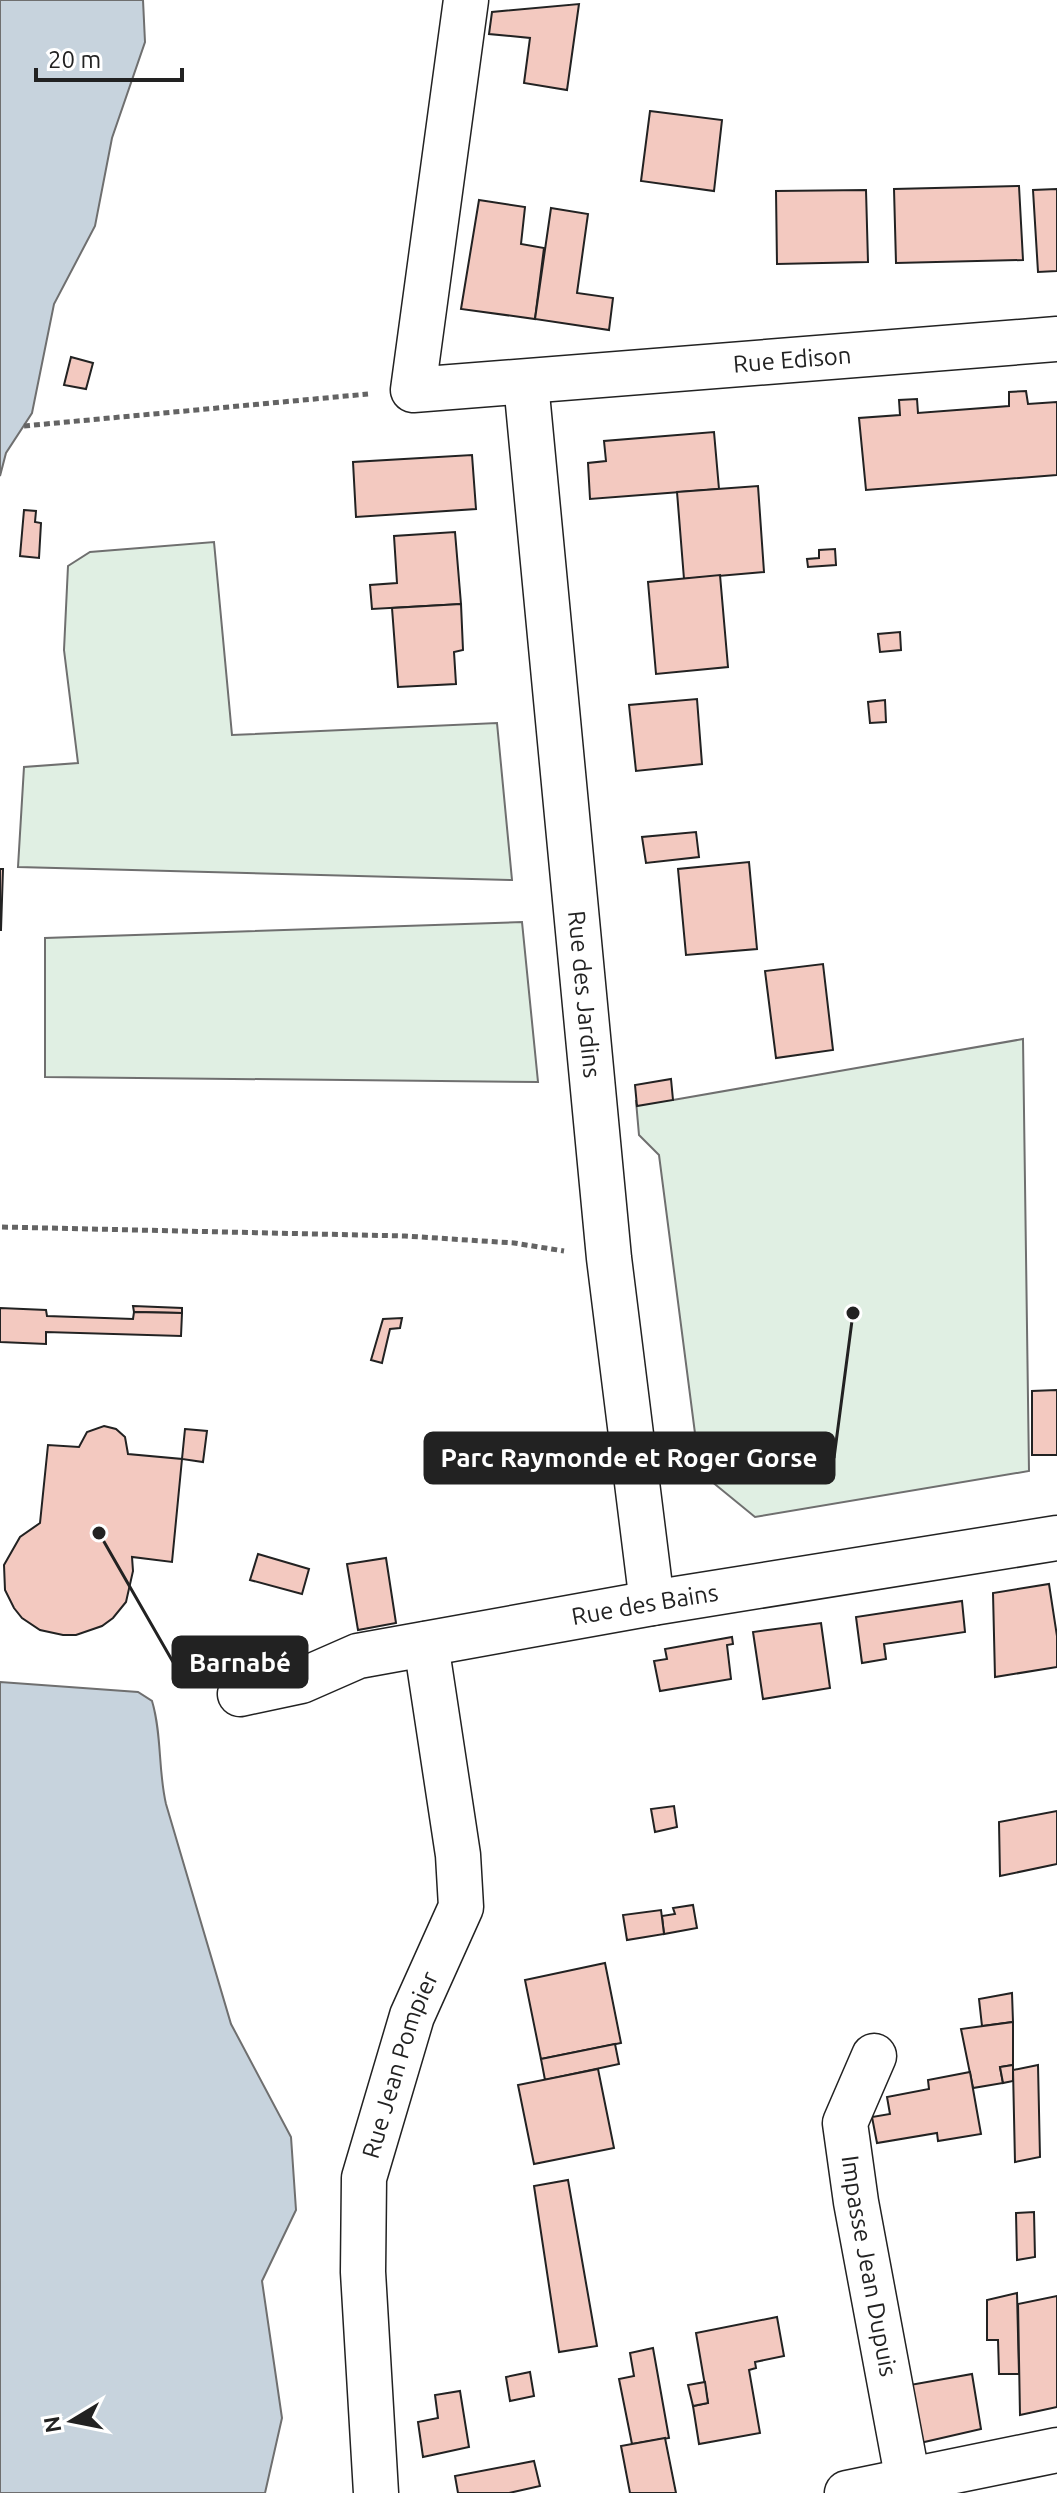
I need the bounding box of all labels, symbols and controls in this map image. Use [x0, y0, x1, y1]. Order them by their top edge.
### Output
scale bar [36, 32, 182, 82]
text: 20 m [48, 46, 101, 73]
street label: Rue Edison [732, 341, 852, 378]
street label: Rue des Jardins [563, 909, 606, 1079]
callout: Parc Raymonde et Roger Gorse [425, 1433, 834, 1483]
text: Parc Raymonde et Roger Gorse [440, 1443, 818, 1472]
street label: Rue des Bains [569, 1579, 720, 1630]
callout: Barnabé [173, 1637, 307, 1687]
text: Barnabé [189, 1648, 291, 1677]
street label: Rue Jean Pompier [357, 1967, 443, 2162]
street label: Impasse Jean Dupuis [837, 2154, 902, 2379]
north arrow [32, 2381, 112, 2461]
text: N [38, 2414, 66, 2435]

